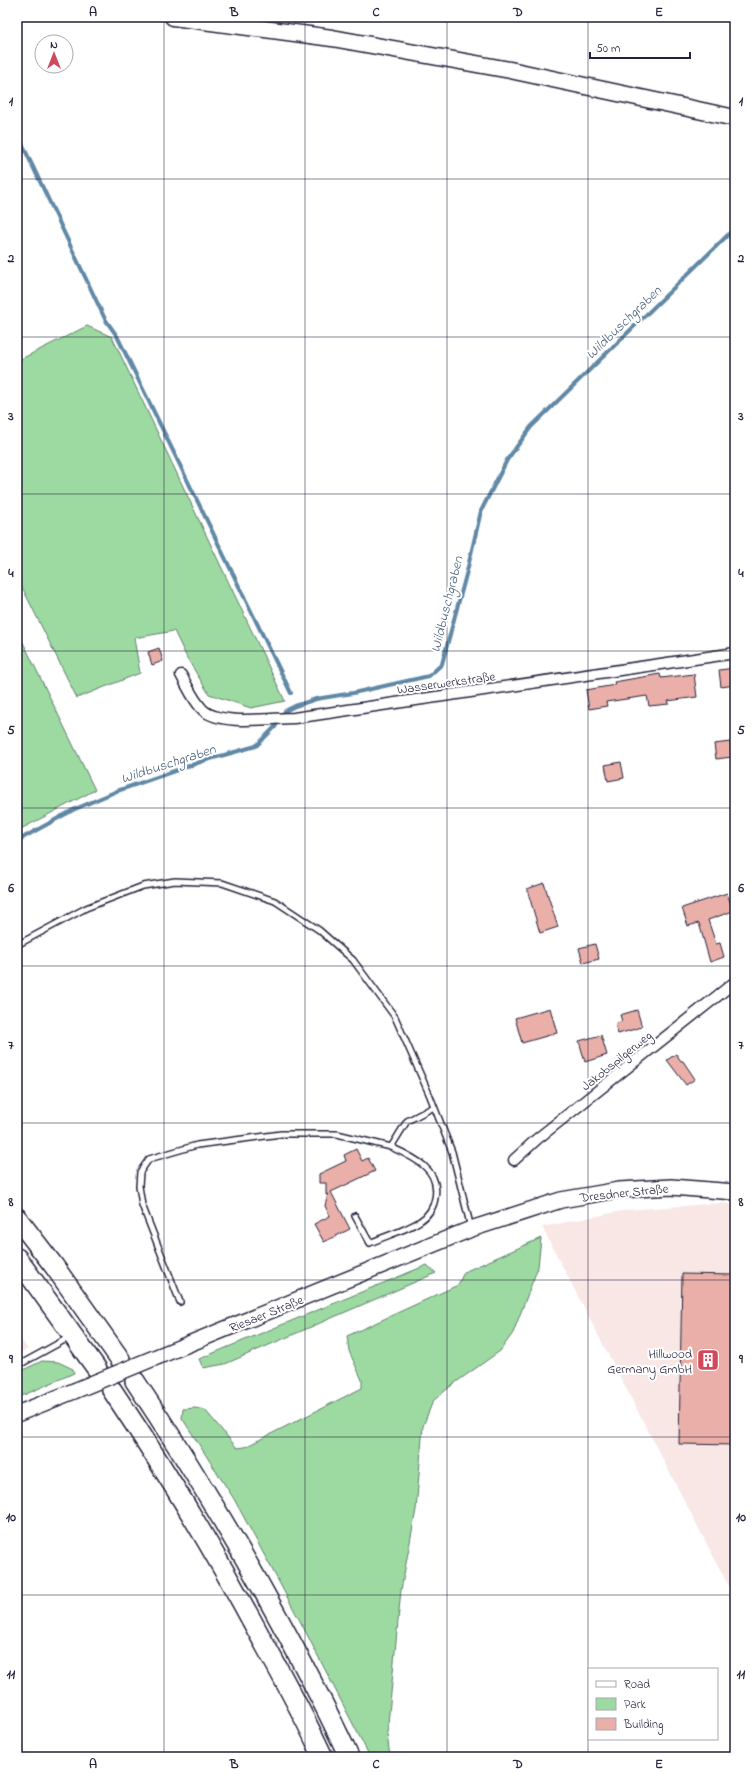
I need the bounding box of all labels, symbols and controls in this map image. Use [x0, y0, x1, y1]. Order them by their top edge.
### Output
text: A [89, 3, 97, 22]
text: B [229, 3, 239, 22]
text: C [372, 3, 380, 22]
text: D [512, 3, 523, 22]
text: E [655, 3, 663, 22]
north arrow [34, 34, 74, 74]
scale bar [590, 34, 690, 60]
text: N [50, 37, 58, 53]
text: 50 m [596, 40, 620, 58]
text: 1 [9, 92, 14, 111]
text: 1 [739, 92, 744, 111]
text: 2 [7, 249, 15, 268]
text: 2 [737, 249, 745, 268]
water label: Wildbuschgraben [581, 281, 668, 365]
text: 3 [7, 407, 14, 426]
text: 3 [737, 407, 744, 426]
water label: Wildbuschgraben [425, 553, 470, 655]
text: 4 [7, 564, 14, 583]
text: 4 [737, 564, 744, 583]
street label: Wasserwerkstraße [396, 667, 497, 700]
text: 5 [7, 721, 15, 740]
text: 5 [737, 721, 745, 740]
water label: Wildbuschgraben [118, 739, 220, 790]
text: 6 [7, 879, 14, 898]
text: 6 [737, 879, 744, 898]
street label: Jakobspilgerweg [577, 1027, 657, 1097]
text: 7 [8, 1036, 14, 1055]
text: 7 [738, 1036, 744, 1055]
street label: Dresdner Straße [578, 1179, 670, 1208]
text: 8 [8, 1193, 14, 1212]
text: 8 [738, 1193, 744, 1212]
street label: Riesaer Straße [227, 1291, 307, 1338]
place label: Hillwood Germany GmbH [607, 1345, 693, 1380]
building icon: Hillwood Germany GmbH [695, 1347, 721, 1373]
text: 9 [8, 1350, 14, 1369]
text: 9 [738, 1350, 744, 1369]
text: 10 [6, 1508, 16, 1527]
text: 10 [736, 1508, 746, 1527]
text: 11 [7, 1665, 16, 1684]
text: 11 [737, 1665, 746, 1684]
legend [588, 1668, 718, 1740]
text: Road [624, 1676, 650, 1694]
text: Park [624, 1696, 646, 1714]
text: Building [623, 1716, 663, 1735]
text: A [89, 1755, 97, 1774]
text: B [229, 1755, 239, 1774]
text: C [372, 1755, 380, 1774]
text: D [512, 1755, 523, 1774]
text: E [655, 1755, 663, 1774]

